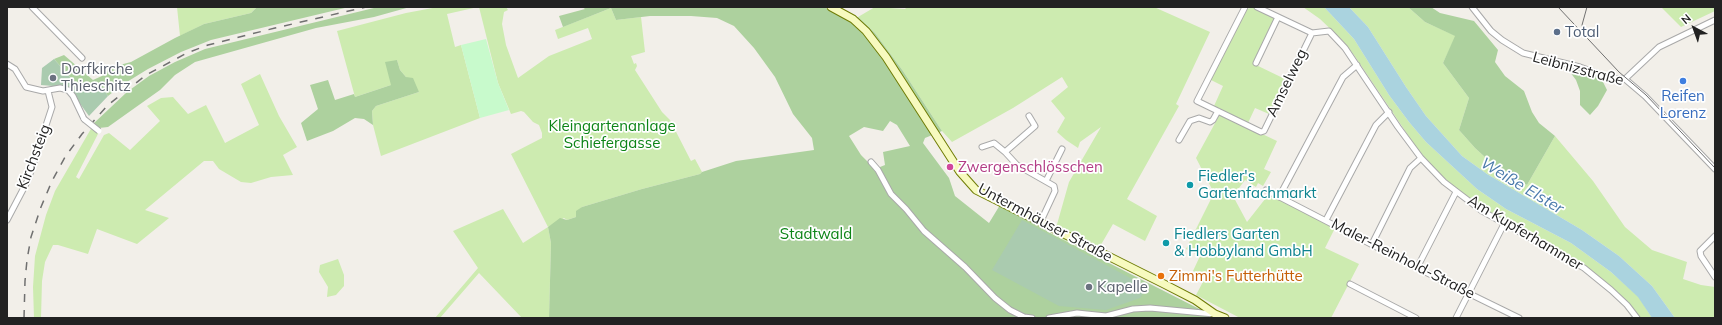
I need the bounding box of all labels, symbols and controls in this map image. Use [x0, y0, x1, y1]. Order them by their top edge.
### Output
north arrow [1674, 8, 1714, 48]
text: N [1678, 11, 1694, 27]
place label: Total [1565, 23, 1599, 41]
marker: Total [1552, 27, 1562, 37]
street label: Amselweg [1263, 46, 1311, 120]
street label: Leibnizstraße [1530, 48, 1626, 90]
place label: Dorfkirche Thieschitz [61, 60, 133, 95]
marker: Dorfkirche Thieschitz [48, 73, 58, 83]
marker: Reifen Lorenz [1678, 76, 1688, 86]
place label: Reifen Lorenz [1660, 87, 1706, 122]
park label: Kleingartenanlage Schiefergasse [548, 117, 676, 152]
street label: Kirchsteig [13, 122, 55, 192]
water label: Weiße Elster [1477, 154, 1567, 218]
place label: Zwergenschlösschen [958, 158, 1103, 176]
marker: Zwergenschlösschen [945, 162, 955, 172]
place label: Fiedler's Gartenfachmarkt [1198, 167, 1317, 202]
street label: Untermhäuser Straße [975, 180, 1115, 266]
marker: Fiedler's Gartenfachmarkt [1185, 180, 1195, 190]
street label: Am Kupferhammer [1464, 191, 1586, 275]
street label: Maler-Reinhold-Straße [1328, 215, 1478, 303]
park label: Stadtwald [780, 225, 852, 243]
place label: Fiedlers Garten & Hobbyland GmbH [1174, 225, 1313, 260]
marker: Fiedlers Garten & Hobbyland GmbH [1161, 238, 1171, 248]
place label: Zimmi's Futterhütte [1169, 267, 1303, 285]
marker: Zimmi's Futterhütte [1156, 271, 1166, 281]
place label: Kapelle [1097, 278, 1148, 296]
marker: Kapelle [1084, 282, 1094, 292]

